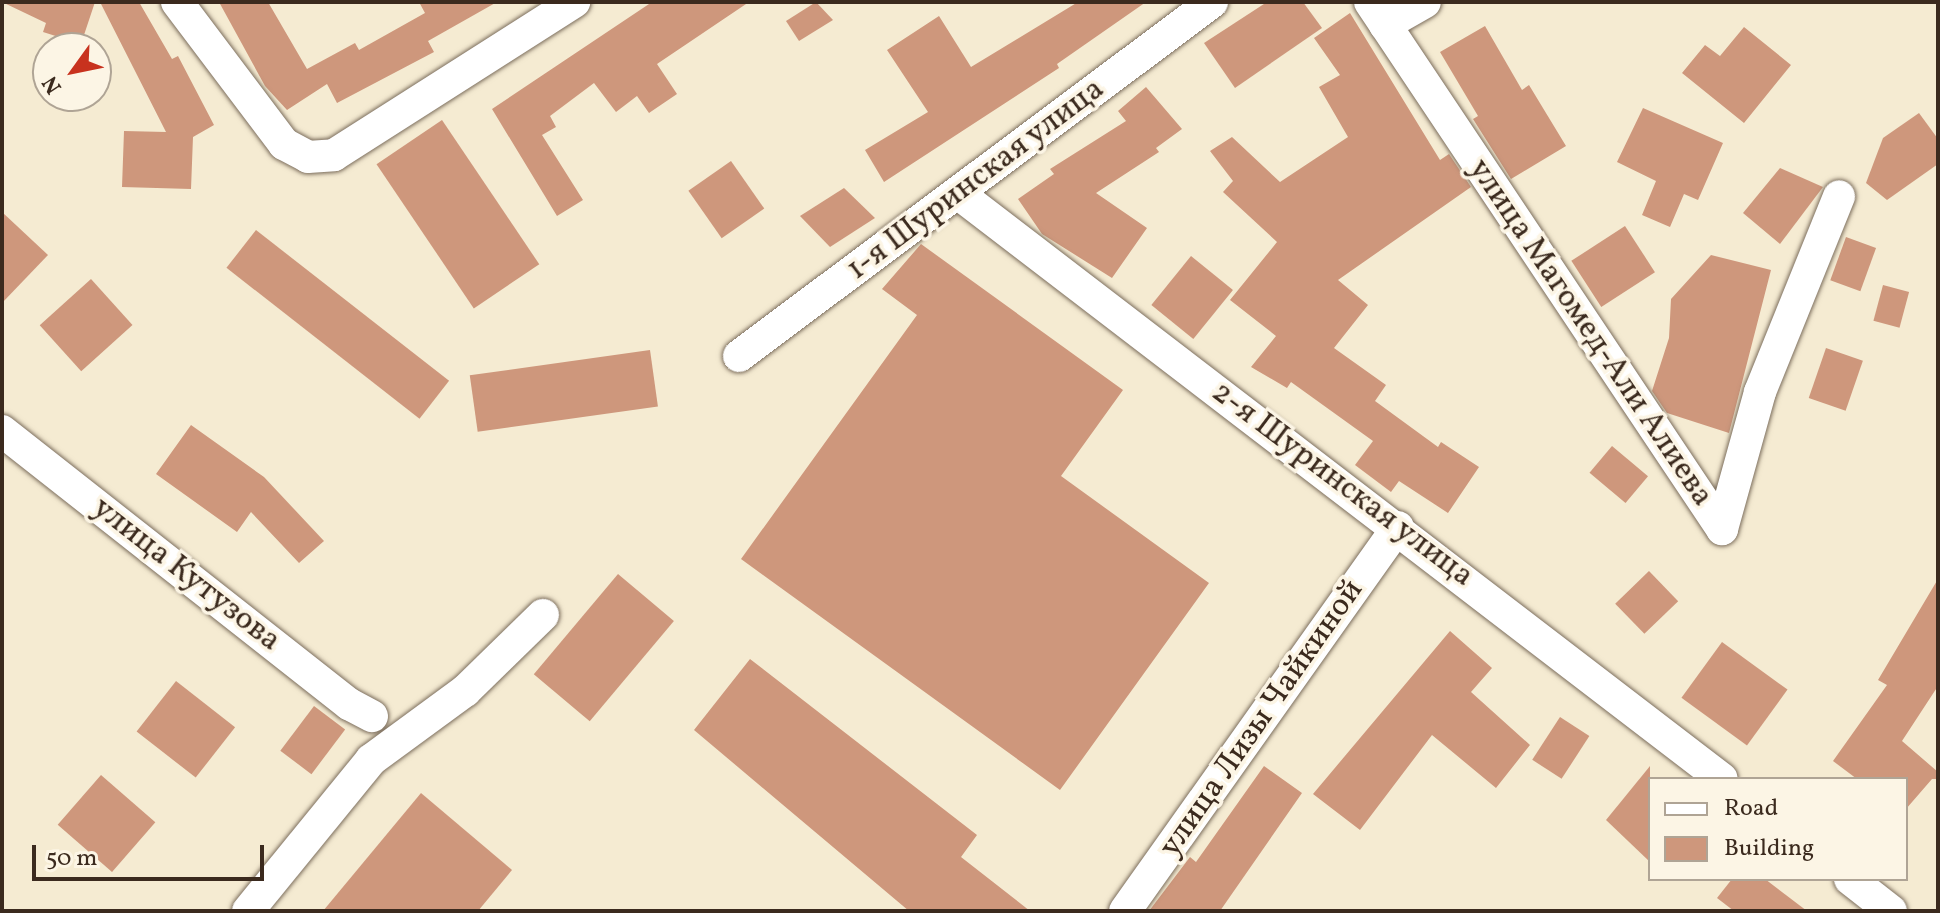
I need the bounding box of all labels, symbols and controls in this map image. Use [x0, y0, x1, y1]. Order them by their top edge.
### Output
north arrow [32, 32, 112, 112]
text: N [36, 69, 70, 99]
street label: 1-я Шуринская улица [839, 70, 1113, 290]
street label: улица Магомед-Али Алиева [1459, 152, 1721, 514]
street label: 2-я Шуринская улица [1203, 374, 1481, 596]
street label: улица Кутузова [84, 489, 288, 661]
street label: улица Лизы Чайкиной [1152, 573, 1372, 865]
legend [1648, 777, 1908, 881]
text: Road [1724, 792, 1778, 826]
scale bar [36, 829, 268, 879]
text: Building [1724, 832, 1814, 866]
text: 50 m [46, 842, 98, 876]

